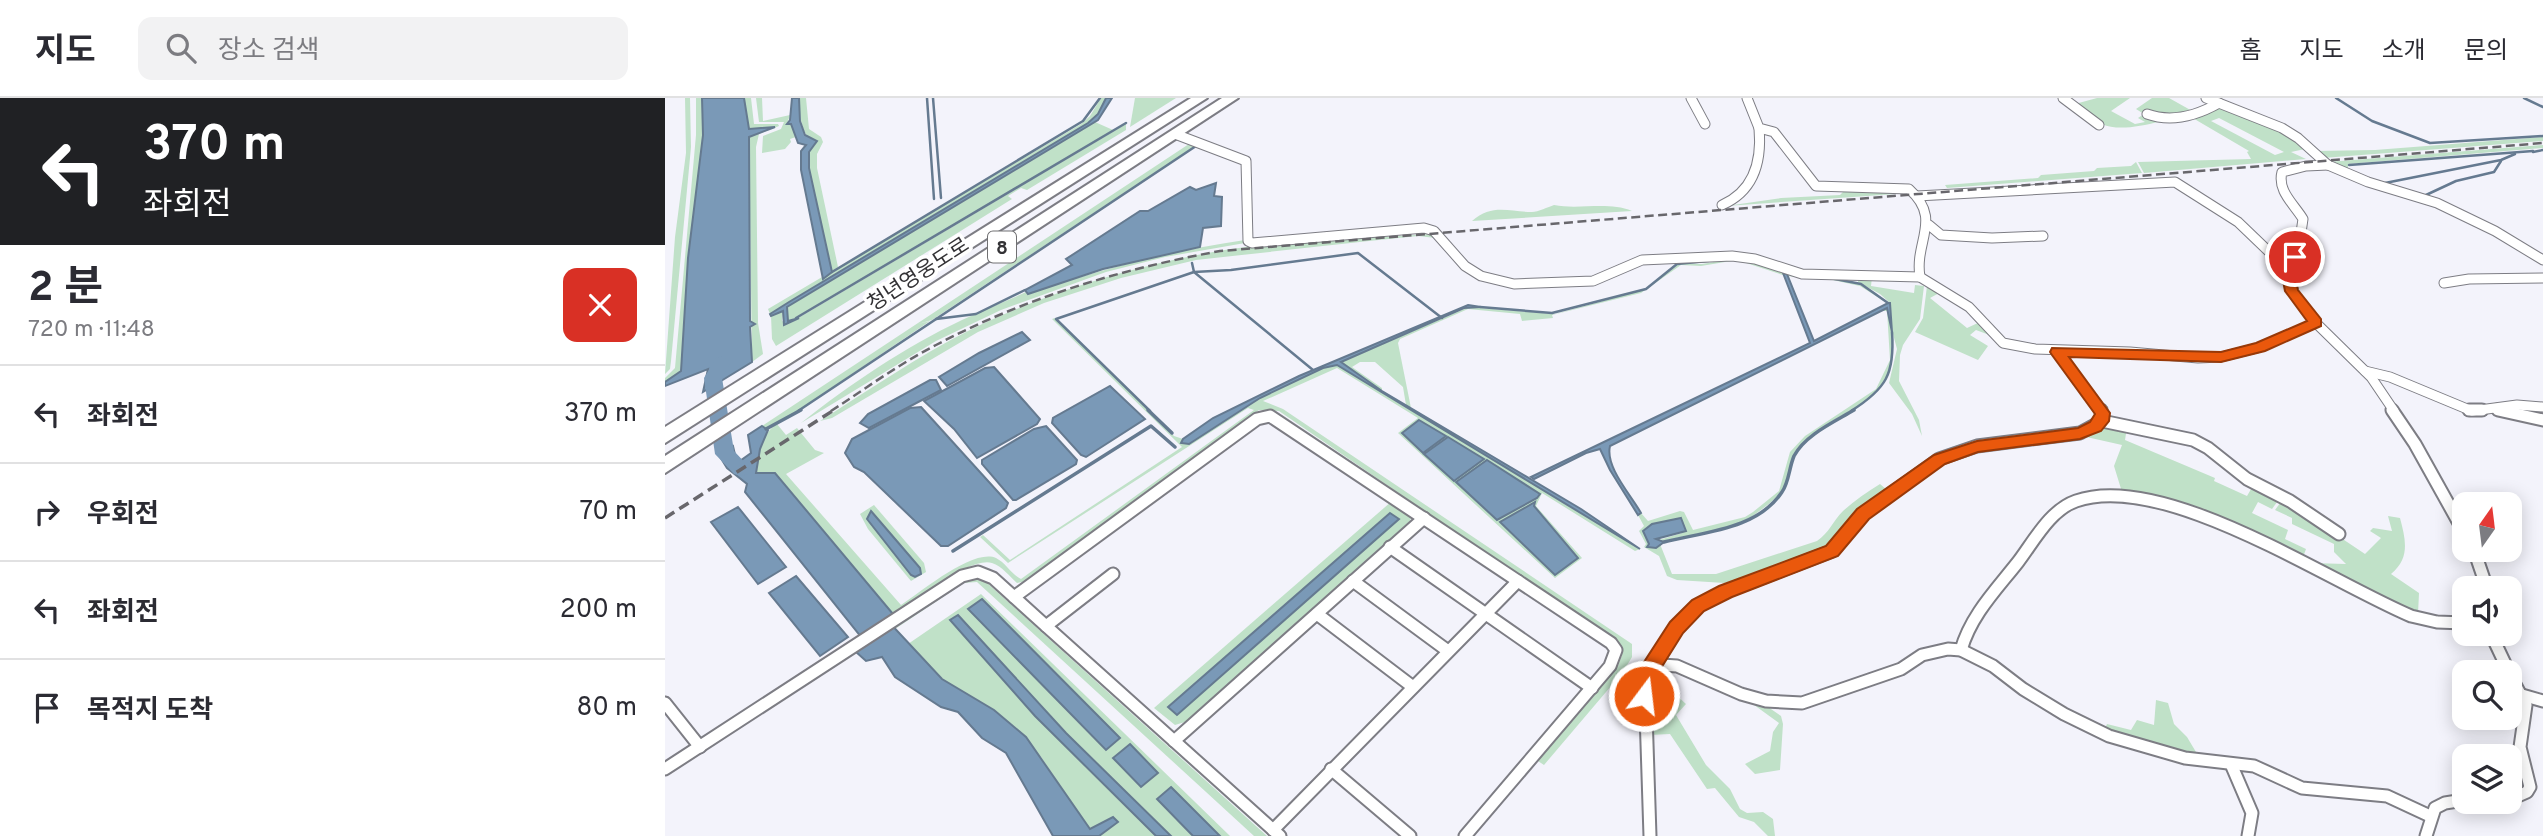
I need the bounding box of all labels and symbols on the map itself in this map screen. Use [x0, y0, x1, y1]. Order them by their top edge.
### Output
pin [2265, 227, 2325, 287]
street label: 청년영웅도로 [863, 232, 975, 318]
road number: 8 [988, 232, 1016, 262]
north arrow [2452, 492, 2522, 562]
position arrow [1607, 659, 1681, 733]

